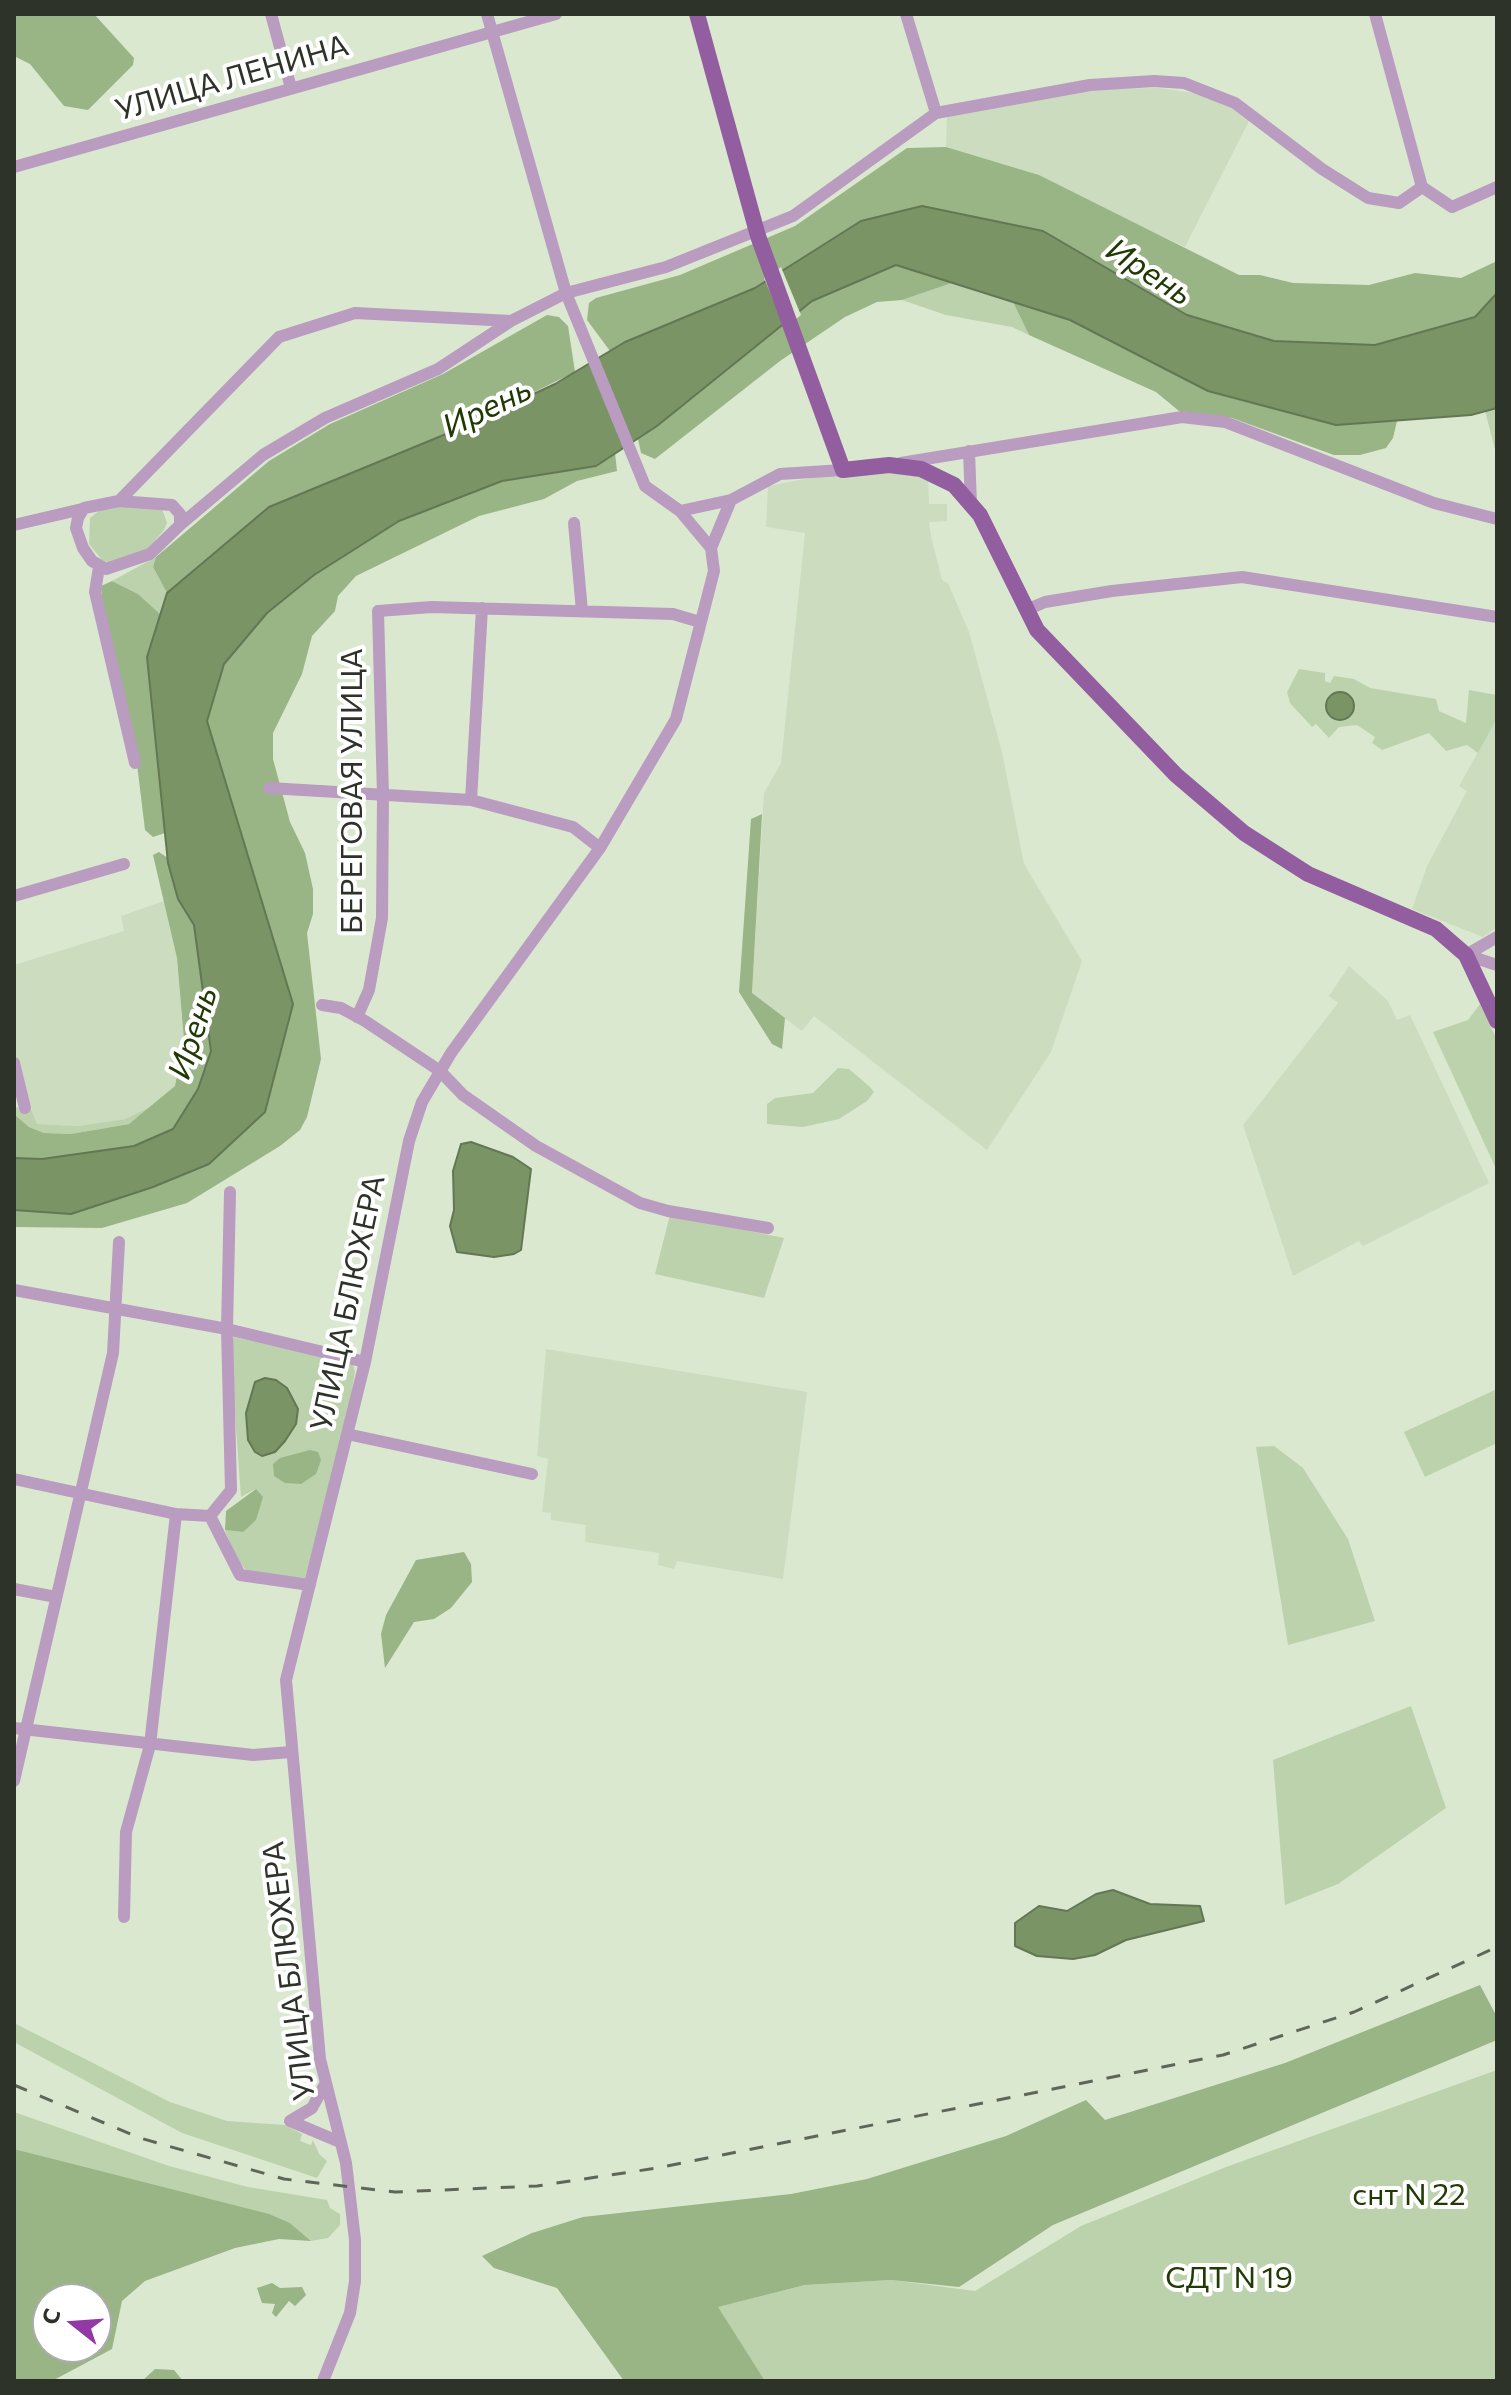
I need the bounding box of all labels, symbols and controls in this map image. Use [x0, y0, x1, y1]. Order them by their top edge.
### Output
street label: УЛИЦА ЛЕНИНА [111, 28, 353, 128]
water label: Ирень [1099, 230, 1199, 314]
water label: Ирень [436, 370, 538, 446]
street label: БЕРЕГОВАЯ УЛИЦА [334, 648, 370, 934]
water label: Ирень [160, 982, 226, 1084]
street label: УЛИЦА БЛЮХЕРА [303, 1172, 393, 1434]
street label: УЛИЦА БЛЮХЕРА [255, 1839, 323, 2103]
park label: снт N 22 [1352, 2177, 1466, 2213]
park label: СДТ N 19 [1165, 2260, 1293, 2296]
north arrow [32, 2283, 112, 2363]
text: С [35, 2305, 66, 2328]

